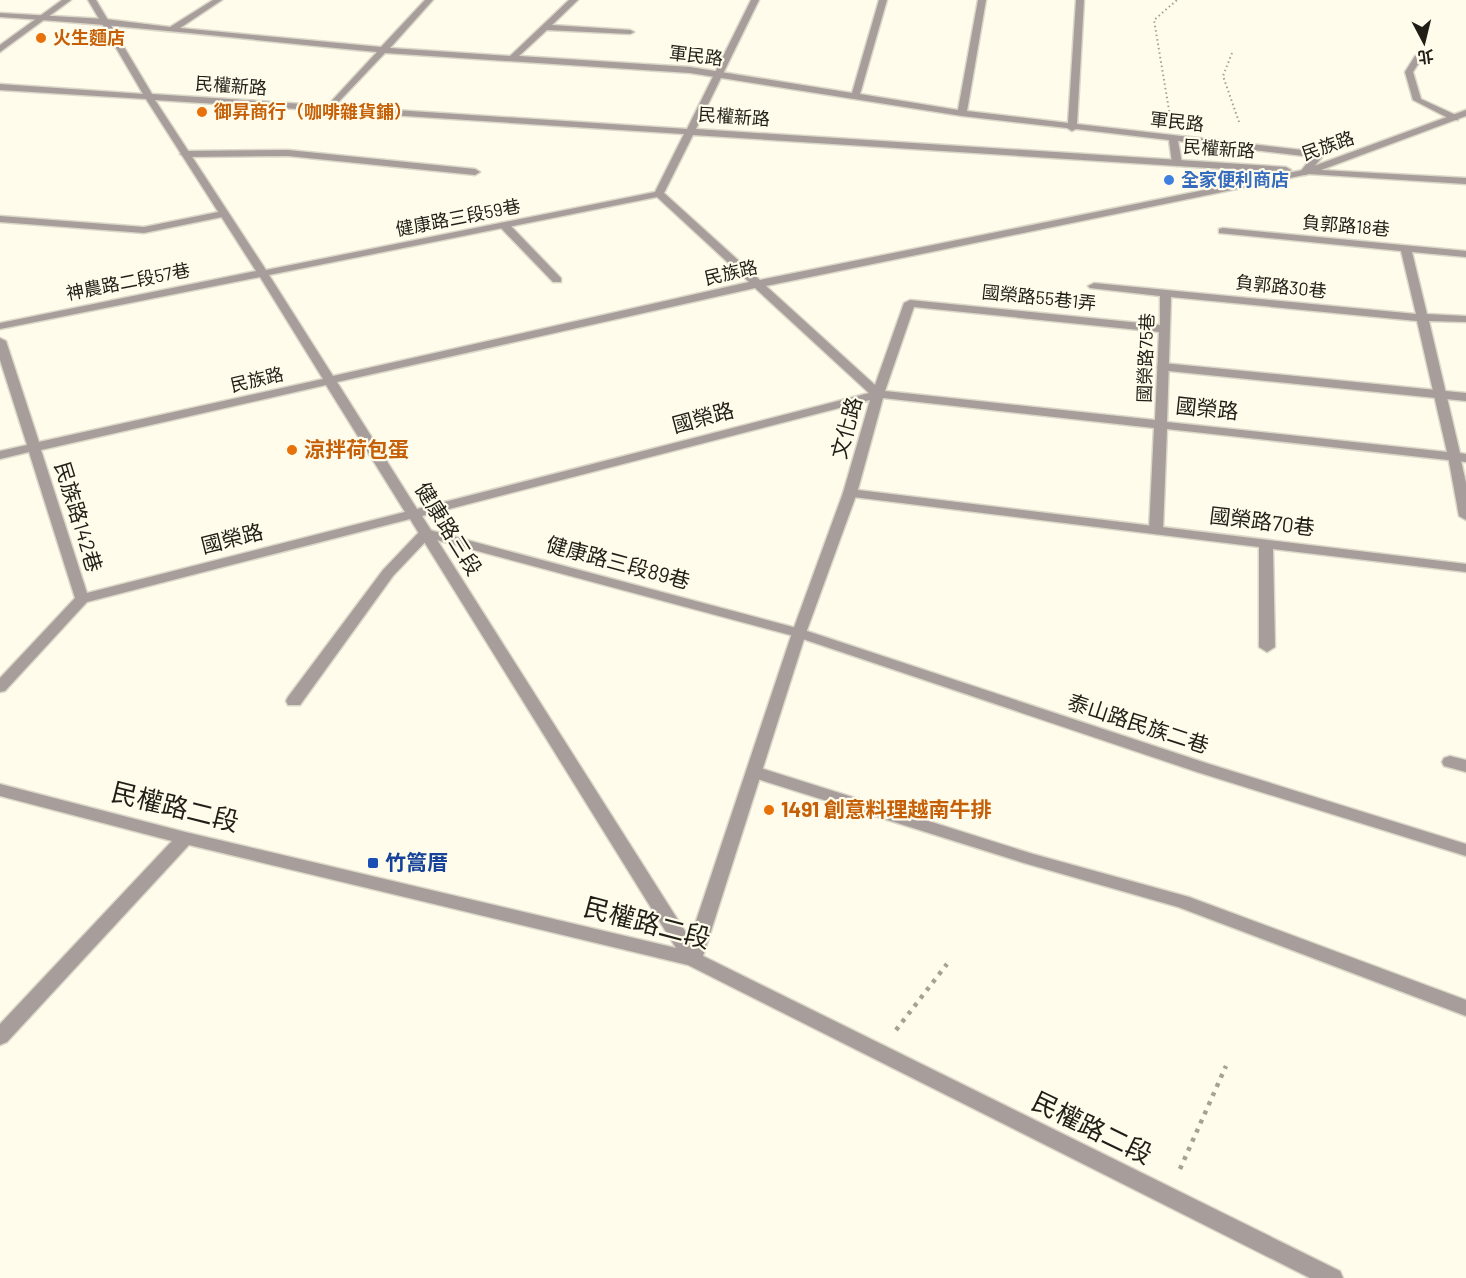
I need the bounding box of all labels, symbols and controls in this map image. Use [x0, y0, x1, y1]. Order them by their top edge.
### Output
north arrow [1394, 12, 1454, 72]
place label: 火生麵店 [53, 26, 125, 48]
marker: 火生麵店 [34, 31, 48, 45]
street label: 軍民路 [668, 41, 724, 69]
text: 北 [1417, 47, 1435, 68]
street label: 民權新路 [194, 72, 268, 98]
place label: 御昇商行（咖啡雜貨鋪） [214, 100, 412, 122]
street label: 民權新路 [697, 103, 771, 129]
marker: 御昇商行（咖啡雜貨鋪） [195, 105, 209, 119]
street label: 軍民路 [1149, 107, 1205, 135]
street label: 民族路 [1299, 126, 1357, 164]
street label: 民權新路 [1182, 135, 1256, 161]
place label: 全家便利商店 [1181, 168, 1289, 190]
marker: 全家便利商店 [1162, 173, 1176, 187]
street label: 健康路三段59巷 [394, 194, 522, 240]
street label: 負郭路18巷 [1301, 210, 1391, 240]
street label: 民族路 [702, 255, 760, 289]
street label: 神農路二段57巷 [64, 258, 192, 304]
street label: 負郭路30巷 [1234, 270, 1328, 302]
street label: 國榮路55巷1弄 [981, 280, 1097, 314]
street label: 國榮路75巷 [1132, 313, 1158, 403]
street label: 民族路 [228, 362, 286, 396]
street label: 國榮路 [1175, 392, 1240, 423]
street label: 文化路 [825, 394, 866, 461]
street label: 國榮路 [669, 396, 736, 437]
place label: 涼拌荷包蛋 [304, 436, 409, 461]
marker: 涼拌荷包蛋 [285, 443, 299, 457]
street label: 民族路142巷 [51, 458, 108, 575]
street label: 健康路三段 [411, 477, 488, 579]
street label: 國榮路70巷 [1208, 502, 1316, 539]
street label: 國榮路 [198, 518, 265, 557]
street label: 健康路三段89巷 [544, 530, 693, 593]
street label: 泰山路民族二巷 [1065, 688, 1212, 757]
street label: 民權路二段 [109, 775, 242, 836]
place label: 1491 創意料理越南牛排 [781, 796, 992, 821]
marker: 1491 創意料理越南牛排 [762, 803, 776, 817]
place label: 竹篙厝 [385, 849, 448, 874]
marker: 竹篙厝 [366, 856, 380, 870]
street label: 民權路二段 [581, 890, 714, 953]
street label: 民權路二段 [1027, 1084, 1158, 1169]

